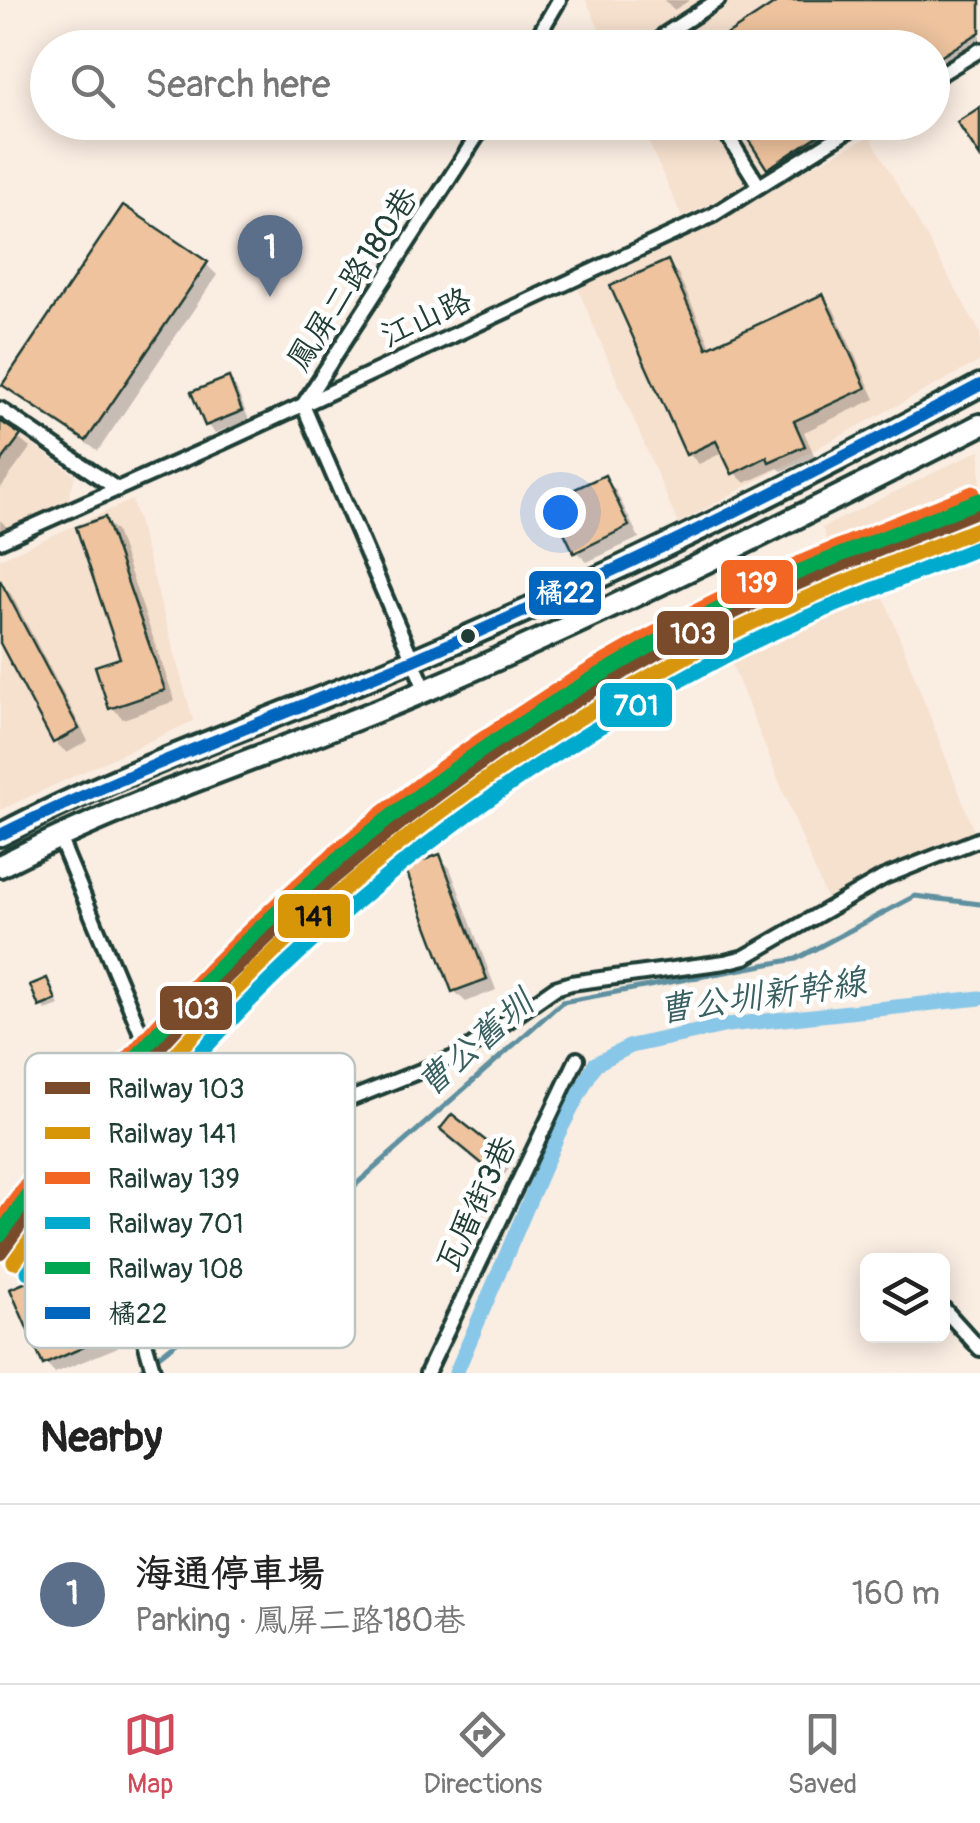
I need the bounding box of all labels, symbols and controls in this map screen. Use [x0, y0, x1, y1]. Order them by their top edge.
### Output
search box [30, 30, 950, 140]
icon: search [65, 58, 120, 113]
text: Search here [145, 61, 331, 109]
street label: 鳳屏二路180巷 [279, 180, 427, 378]
pin: 1 [238, 214, 302, 297]
street label: 江山路 [374, 280, 478, 356]
your location [535, 487, 586, 538]
line badge: 139 [719, 558, 795, 606]
text: 139 [737, 566, 778, 601]
line badge: 橘22 [527, 569, 603, 617]
text: 橘22 [535, 576, 595, 611]
line badge: 103 [655, 609, 731, 657]
text: 103 [670, 617, 716, 652]
unlabelled marker [458, 626, 478, 646]
line badge: 701 [598, 681, 674, 729]
text: 701 [614, 689, 658, 724]
line badge: 141 [276, 892, 352, 940]
text: 141 [295, 900, 333, 935]
water label: 曹公圳新幹線 [655, 959, 871, 1032]
water label: 曹公舊圳 [408, 979, 545, 1107]
line badge: 103 [158, 984, 234, 1032]
text: 103 [173, 992, 219, 1027]
legend [25, 1053, 355, 1348]
text: Railway 103 [108, 1072, 245, 1107]
text: Railway 141 [108, 1117, 237, 1152]
street label: 瓦厝街3巷 [428, 1129, 526, 1279]
text: Railway 139 [108, 1162, 240, 1197]
text: Railway 701 [108, 1207, 244, 1242]
text: Railway 108 [108, 1252, 243, 1287]
map controls [860, 1253, 950, 1343]
button: layers [860, 1253, 950, 1343]
text: 橘22 [108, 1297, 167, 1332]
text: Nearby [40, 1412, 162, 1464]
text: 海通停車場 [135, 1550, 325, 1598]
text: 1 [66, 1574, 79, 1614]
text: 160 m [852, 1574, 940, 1614]
text: Parking · 鳳屏二路180巷 [135, 1601, 465, 1641]
tab: Map [123, 1707, 178, 1802]
tab: Directions [423, 1707, 542, 1802]
tab: Saved [788, 1707, 857, 1802]

